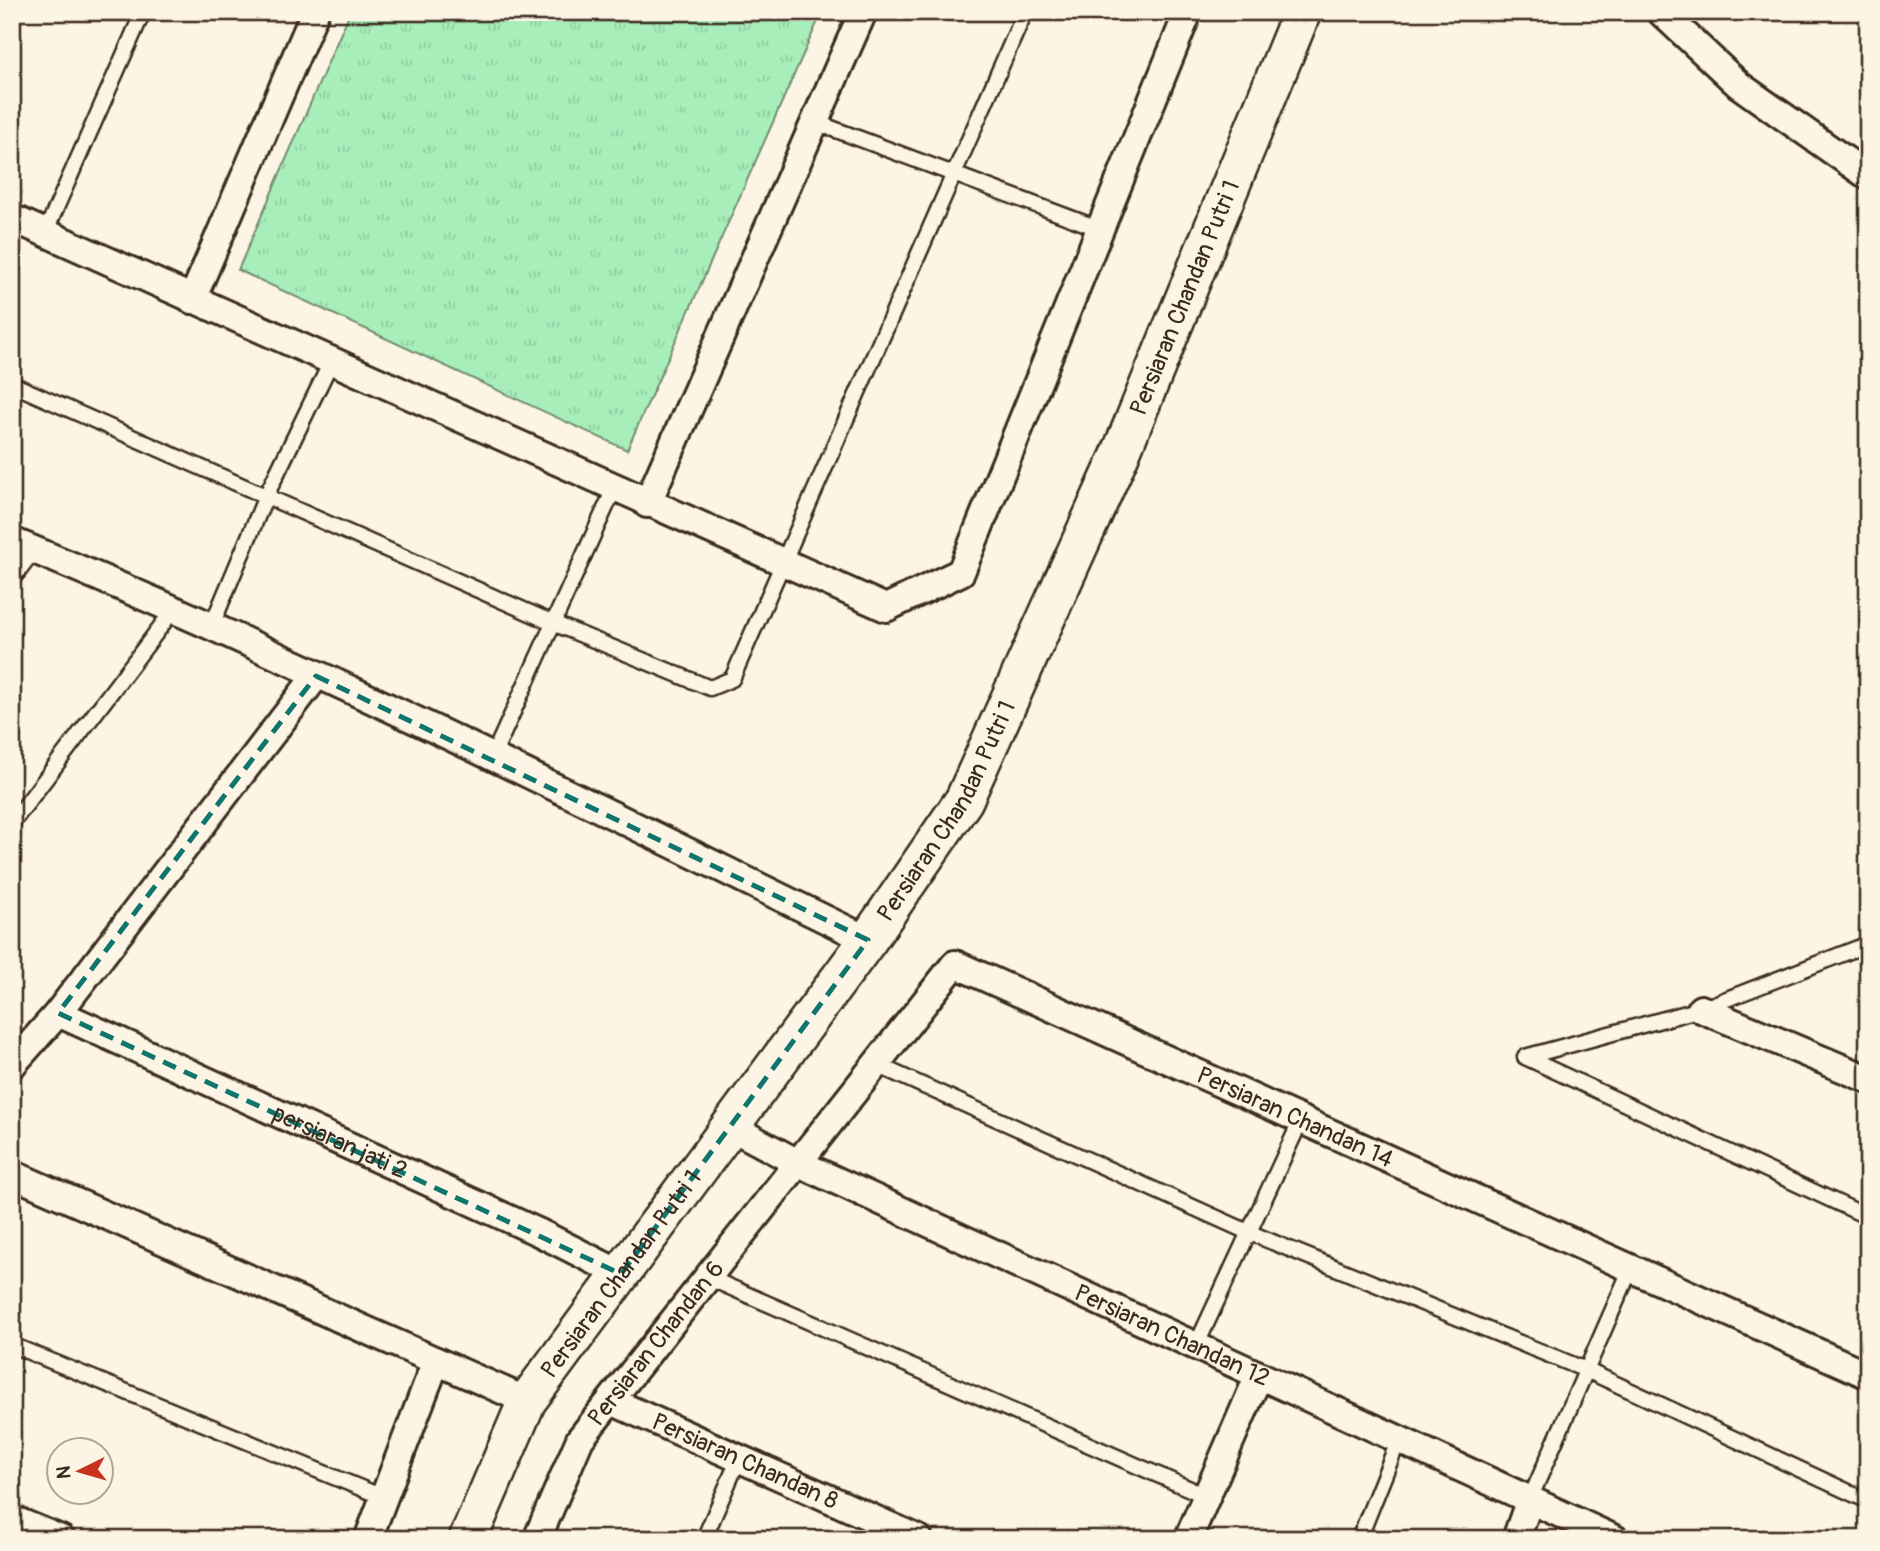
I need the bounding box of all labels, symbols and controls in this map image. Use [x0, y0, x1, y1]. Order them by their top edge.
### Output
street label: Persiaran Chandan Putri 1 [1124, 176, 1246, 420]
street label: Persiaran Chandan Putri 1 [871, 696, 1022, 927]
street label: Persiaran Chandan 14 [1192, 1061, 1398, 1174]
street label: persiaran jati 2 [268, 1099, 411, 1185]
street label: Persiaran Chandan Putri 1 [535, 1165, 708, 1384]
street label: Persiaran Chandan 6 [582, 1255, 730, 1432]
street label: Persiaran Chandan 12 [1070, 1278, 1274, 1393]
street label: Persiaran Chandan 8 [647, 1407, 843, 1516]
north arrow [46, 1436, 116, 1506]
text: N [52, 1465, 77, 1480]

